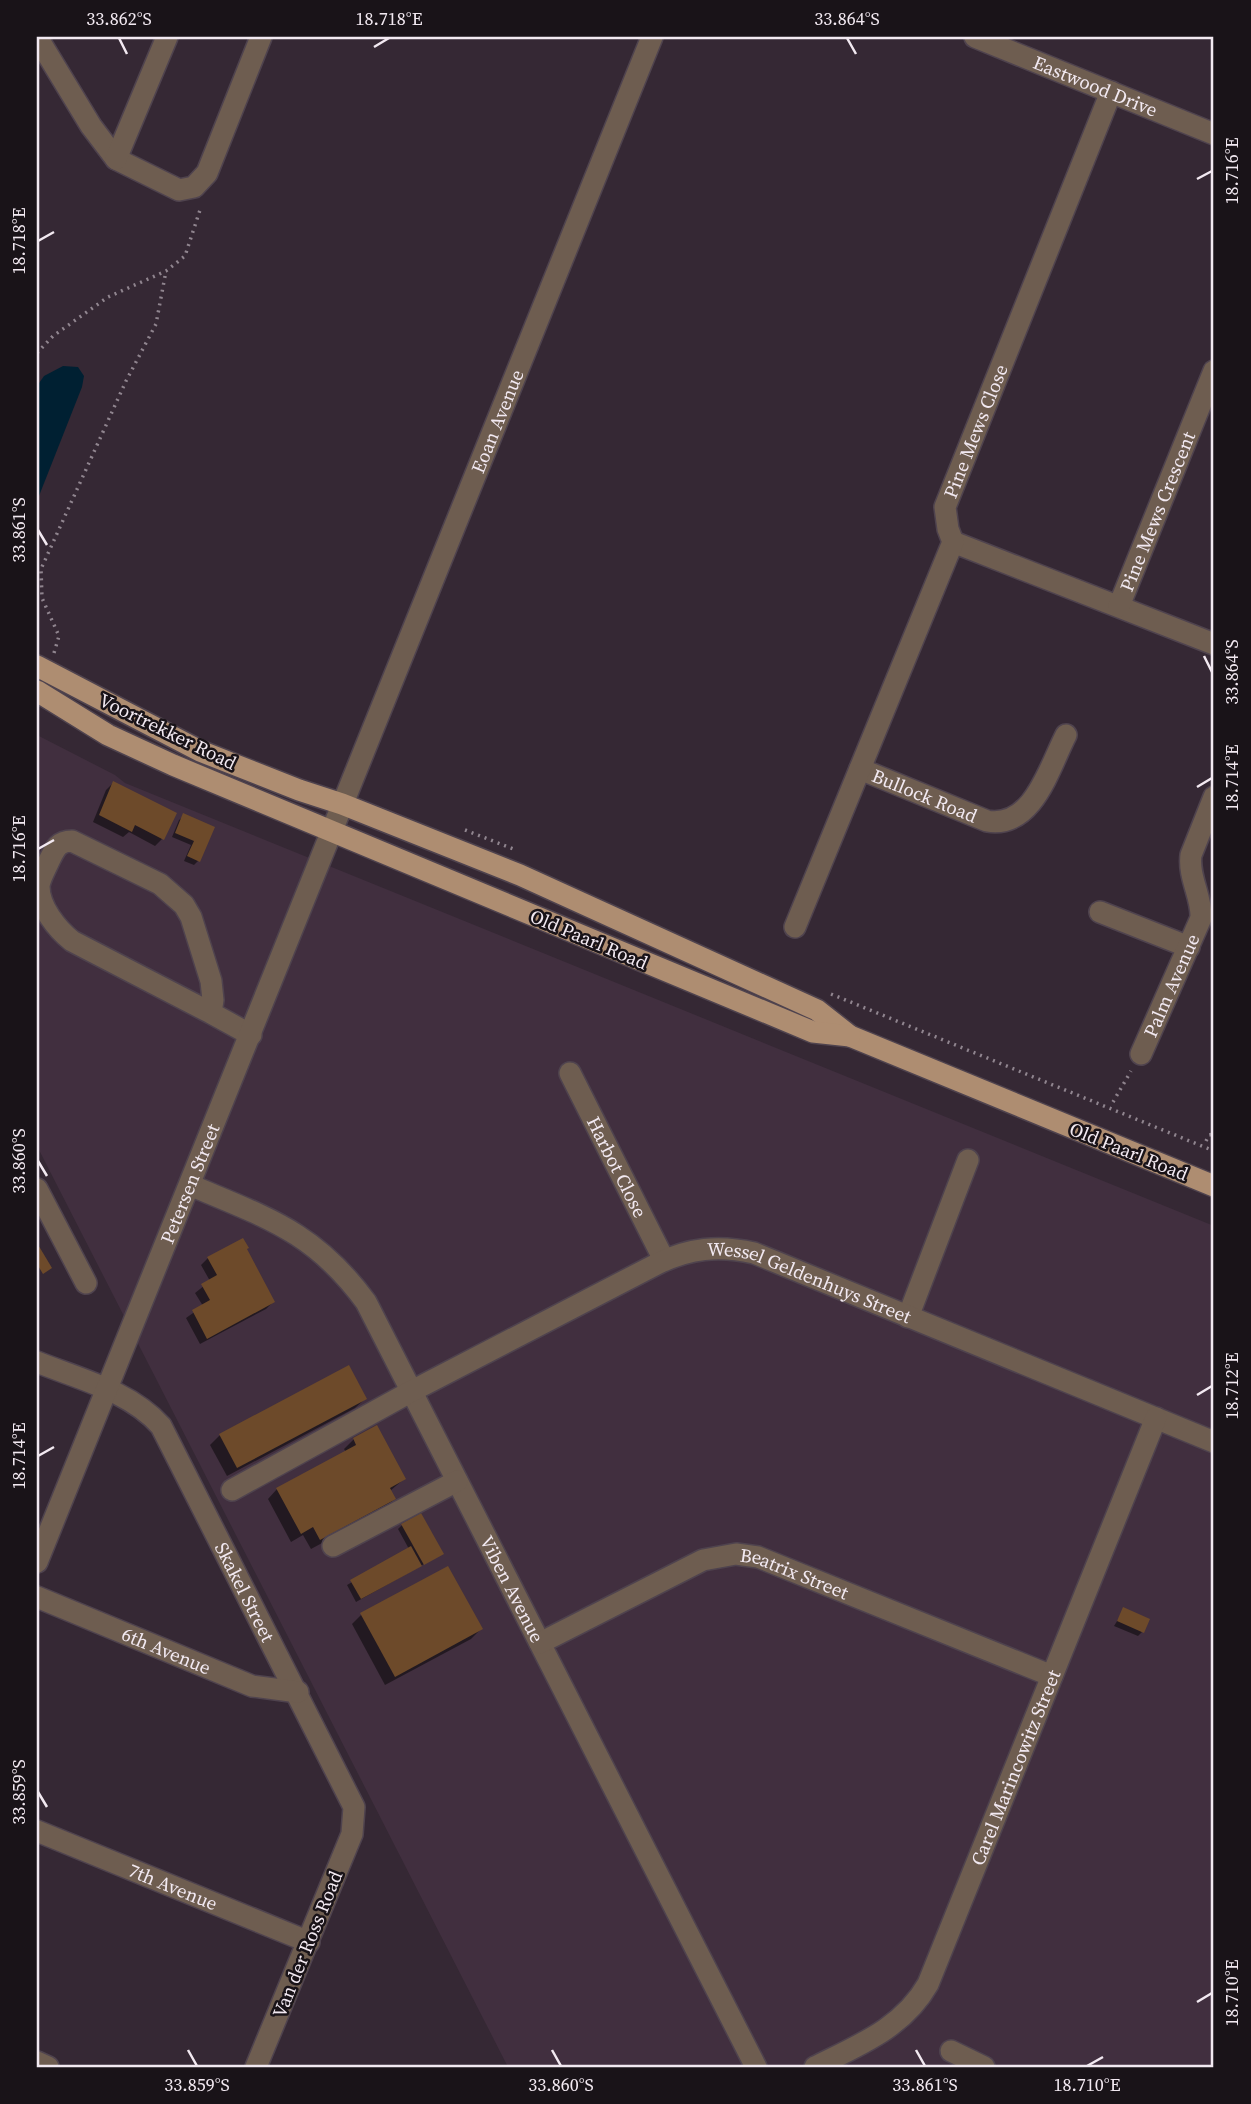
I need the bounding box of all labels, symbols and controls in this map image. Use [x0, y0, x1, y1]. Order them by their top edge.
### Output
text: 33.862°S [86, 6, 152, 31]
text: 18.718°E [355, 6, 423, 31]
text: 33.864°S [814, 6, 880, 31]
street label: Eastwood Drive [1029, 49, 1161, 123]
text: 18.716°E [1219, 137, 1244, 205]
text: 18.718°E [6, 207, 31, 275]
street label: Pine Mews Close [937, 360, 1014, 502]
street label: Eoan Avenue [464, 365, 530, 477]
street label: Pine Mews Crescent [1113, 427, 1202, 595]
text: 33.861°S [6, 497, 31, 563]
text: 33.864°S [1219, 639, 1244, 705]
street label: Voortrekker Road [95, 686, 241, 776]
text: 18.714°E [1219, 744, 1244, 812]
street label: Bullock Road [868, 762, 981, 829]
text: 18.716°E [6, 815, 31, 883]
street label: Old Paarl Road [526, 902, 652, 976]
street label: Palm Avenue [1137, 930, 1205, 1041]
street label: Harbot Close [581, 1112, 653, 1222]
street label: Old Paarl Road [1066, 1115, 1192, 1187]
street label: Petersen Street [154, 1119, 226, 1248]
text: 33.860°S [6, 1128, 31, 1194]
street label: Wessel Geldenhuys Street [707, 1236, 916, 1330]
text: 18.712°E [1219, 1352, 1244, 1420]
text: 18.714°E [6, 1422, 31, 1490]
street label: Viben Avenue [474, 1531, 550, 1647]
street label: Skakel Street [209, 1538, 282, 1647]
street label: Beatrix Street [738, 1542, 853, 1606]
street label: 6th Avenue [118, 1621, 215, 1681]
street label: Carel Marincowitz Street [964, 1665, 1067, 1869]
text: 33.859°S [6, 1759, 31, 1825]
street label: 7th Avenue [125, 1857, 222, 1916]
street label: Van der Ross Road [266, 1866, 348, 2021]
text: 18.710°E [1219, 1959, 1244, 2027]
text: 33.859°S [164, 2072, 230, 2097]
text: 33.860°S [528, 2072, 594, 2097]
text: 33.861°S [892, 2072, 958, 2097]
text: 18.710°E [1053, 2072, 1121, 2097]

